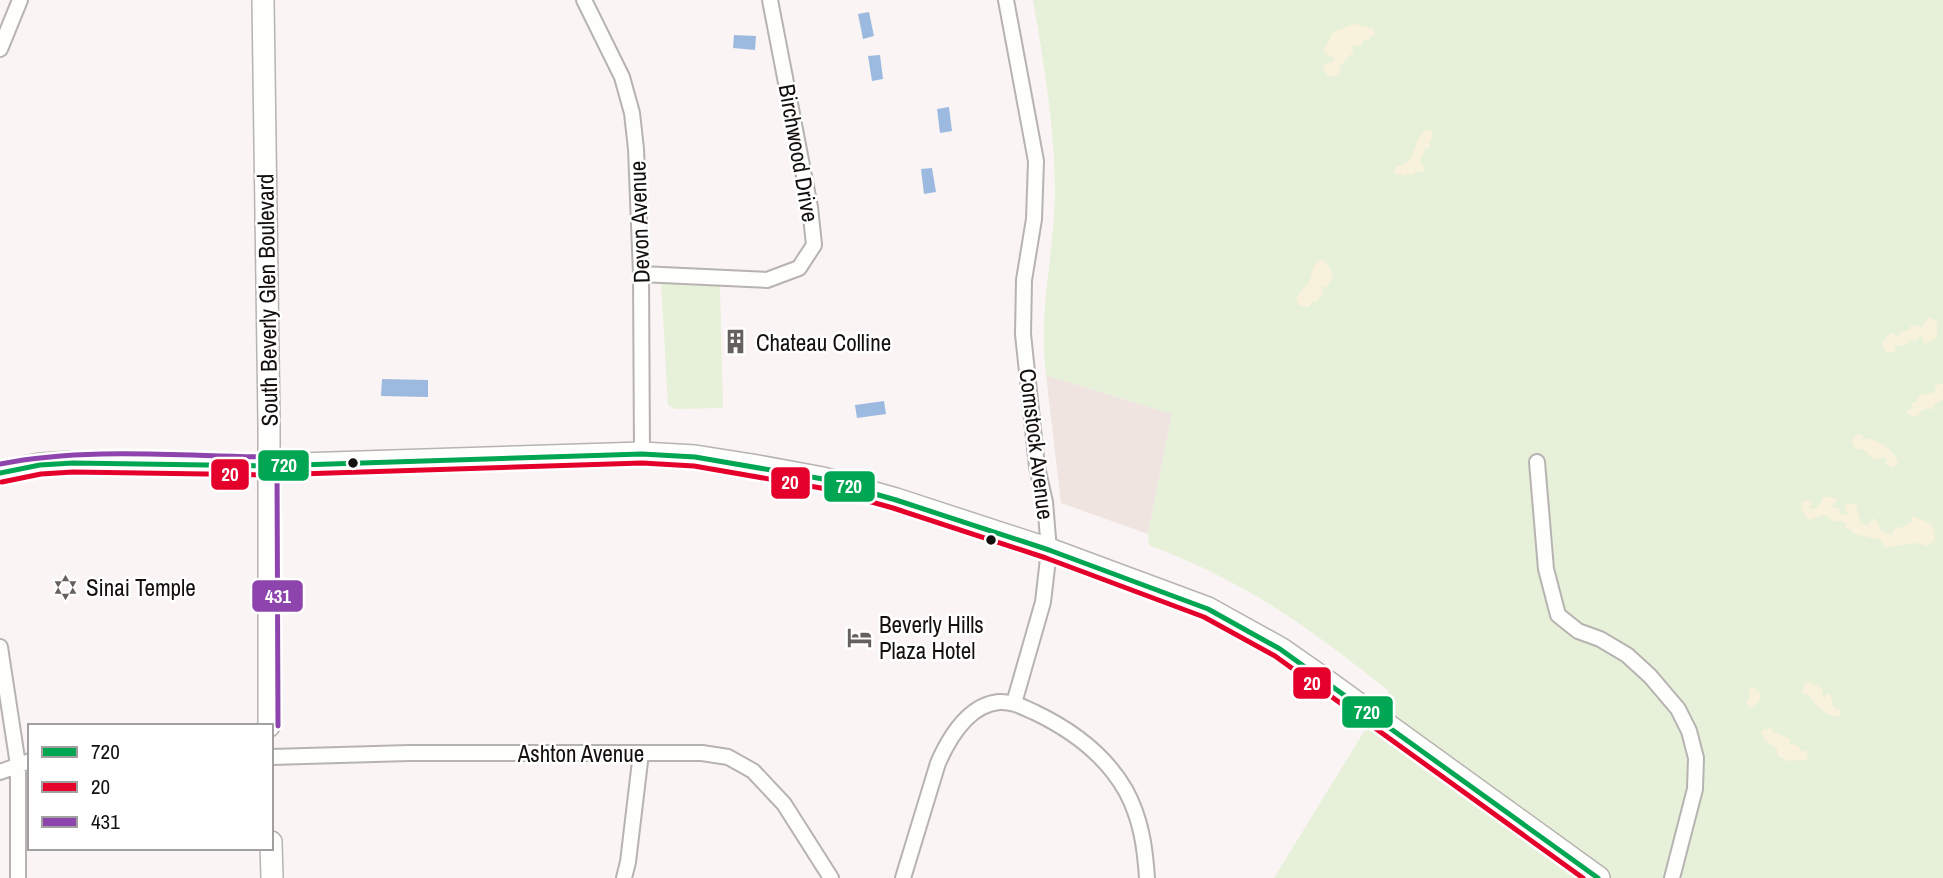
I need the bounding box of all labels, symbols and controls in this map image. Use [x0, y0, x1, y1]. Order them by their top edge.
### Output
street label: Birchwood Drive [772, 82, 826, 224]
street label: Devon Avenue [621, 160, 657, 284]
street label: South Beverly Glen Boulevard [249, 173, 285, 427]
place label: Chateau Colline [756, 327, 891, 358]
building icon: Chateau Colline [722, 328, 750, 356]
street label: Comstock Avenue [1012, 367, 1062, 521]
line badge: 720 [257, 449, 310, 482]
text: 720 [271, 452, 297, 478]
unlabelled marker [346, 456, 360, 470]
line badge: 20 [210, 458, 250, 491]
text: 20 [221, 461, 239, 487]
line badge: 20 [770, 466, 811, 500]
text: 20 [781, 469, 799, 495]
line badge: 720 [823, 470, 876, 503]
text: 720 [836, 473, 862, 499]
unlabelled marker [984, 533, 998, 547]
place label: Sinai Temple [86, 572, 196, 603]
synagogue icon: Sinai Temple [52, 573, 80, 601]
line badge: 431 [251, 579, 304, 613]
text: 431 [265, 583, 291, 609]
place label: Beverly Hills Plaza Hotel [879, 609, 984, 666]
hotel icon: Beverly Hills Plaza Hotel [845, 623, 873, 651]
line badge: 20 [1292, 666, 1332, 700]
text: 20 [1303, 670, 1321, 696]
line badge: 720 [1341, 695, 1394, 729]
text: 720 [1354, 699, 1380, 725]
legend [28, 724, 273, 850]
text: 720 [91, 737, 120, 766]
street label: Ashton Avenue [517, 738, 644, 769]
text: 20 [91, 772, 110, 801]
text: 431 [91, 807, 120, 836]

